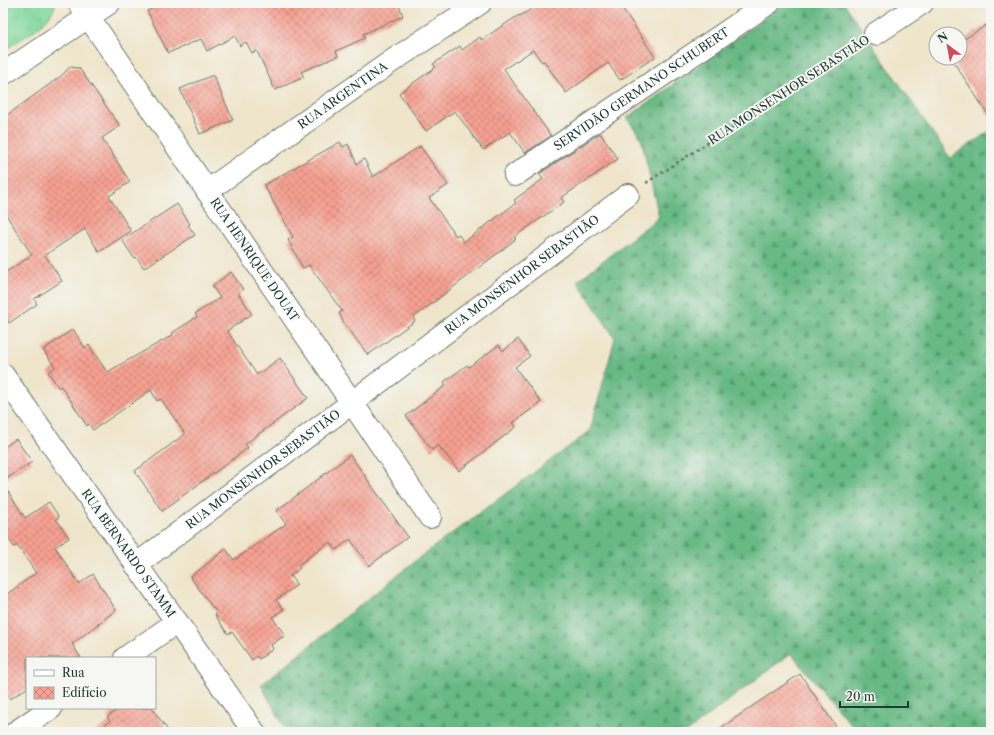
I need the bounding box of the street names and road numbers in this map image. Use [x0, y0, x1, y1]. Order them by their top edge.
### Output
street label: SERVIDÃO GERMANO SCHUBERT [551, 24, 732, 154]
street label: RUA MONSENHOR SEBASTIÃO [705, 31, 872, 147]
street label: RUA ARGENTINA [295, 58, 391, 132]
street label: RUA HENRIQUE DOUAT [207, 195, 302, 324]
street label: RUA MONSENHOR SEBASTIÃO [441, 211, 602, 337]
street label: RUA MONSENHOR SEBASTIÃO [183, 406, 343, 532]
street label: RUA BERNARDO STAMM [79, 486, 179, 620]

